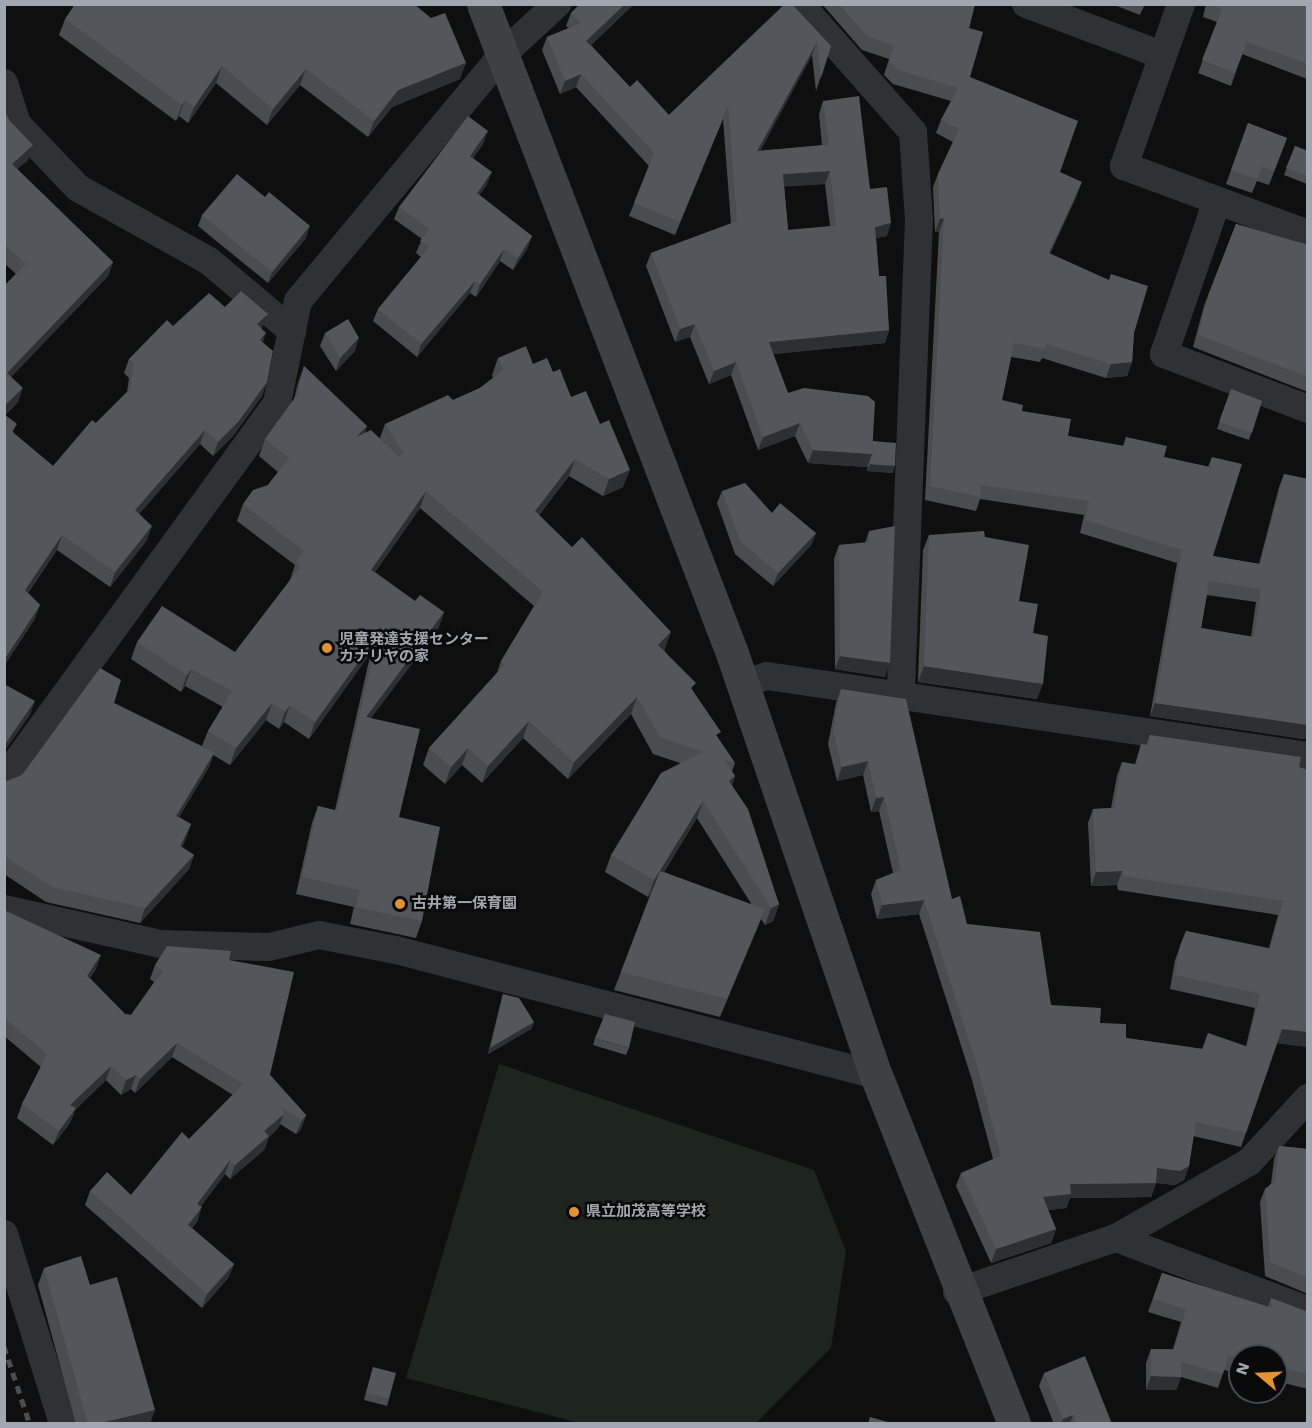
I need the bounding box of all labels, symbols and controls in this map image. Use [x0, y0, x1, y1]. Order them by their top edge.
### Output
place label: 児童発達支援センター カナリヤの家 [339, 630, 489, 665]
marker: 児童発達支援センター カナリヤの家 [320, 641, 334, 655]
place label: 古井第一保育園 [412, 895, 517, 913]
marker: 古井第一保育園 [393, 897, 407, 911]
place label: 県立加茂高等学校 [586, 1203, 706, 1221]
marker: 県立加茂高等学校 [567, 1205, 581, 1219]
north arrow [1228, 1344, 1288, 1404]
text: N [1231, 1360, 1253, 1377]

